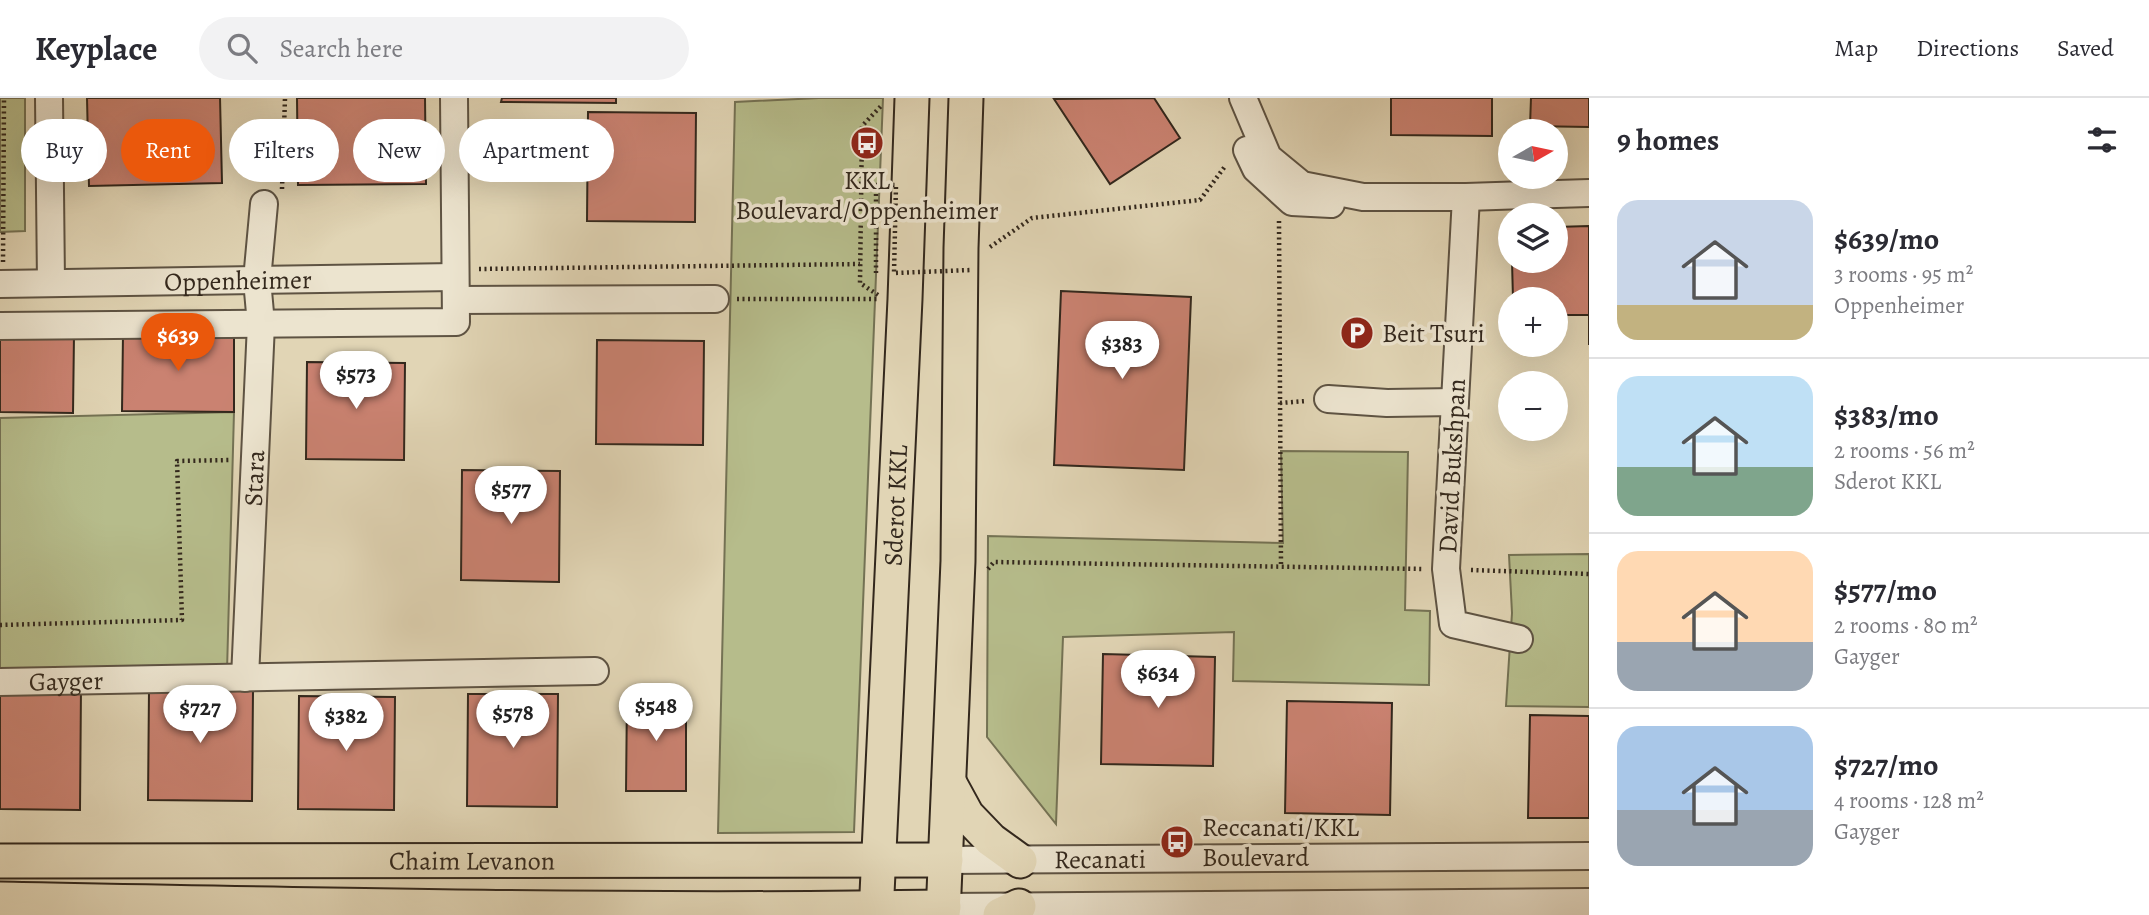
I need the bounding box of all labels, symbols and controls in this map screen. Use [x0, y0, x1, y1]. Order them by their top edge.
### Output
search box [199, 17, 689, 80]
text: Keyplace [35, 26, 157, 71]
icon: search [223, 29, 261, 67]
text: Search here [279, 31, 403, 66]
text: Map [1834, 32, 1878, 64]
text: Directions [1916, 32, 2019, 64]
text: Saved [2057, 32, 2114, 64]
chip: Buy [21, 119, 107, 182]
chip: Rent [121, 119, 215, 182]
chip: Filters [229, 119, 339, 182]
chip: New [353, 119, 445, 182]
chip: Apartment [459, 119, 614, 182]
north arrow [1498, 119, 1568, 189]
map controls [1498, 119, 1568, 441]
text: 9 homes [1617, 120, 1719, 160]
icon: filters [2083, 121, 2121, 159]
bus stop icon: KKL Boulevard/Oppenheimer [848, 124, 886, 162]
place label: KKL Boulevard/Oppenheimer [735, 163, 999, 228]
button: layers [1498, 203, 1568, 273]
text: $639/mo [1834, 219, 1939, 259]
icon: home [1673, 228, 1757, 312]
text: 3 rooms · 95 m² [1834, 259, 1973, 290]
street label: Oppenheimer [164, 262, 312, 299]
button: + [1498, 287, 1568, 357]
text: Oppenheimer [1834, 290, 1964, 321]
pin: $639 [137, 314, 219, 373]
parking icon: Beit Tsuri [1338, 314, 1376, 352]
place label: Beit Tsuri [1382, 316, 1485, 351]
text: $639 [157, 320, 199, 351]
pin: $383 [1081, 322, 1163, 381]
text: $383 [1101, 328, 1143, 359]
pin: $573 [315, 352, 397, 411]
text: $573 [336, 358, 376, 389]
button: − [1498, 371, 1568, 441]
street label: David Bukshpan [1430, 378, 1474, 554]
text: $383/mo [1834, 395, 1939, 435]
icon: home [1673, 404, 1757, 488]
text: 2 rooms · 56 m² [1834, 435, 1975, 466]
street label: Sderot KKL [875, 443, 916, 567]
street label: Stara [235, 449, 273, 507]
pin: $577 [470, 466, 552, 526]
text: Sderot KKL [1834, 466, 1941, 497]
text: $577 [491, 473, 531, 504]
text: $577/mo [1834, 570, 1937, 610]
icon: home [1673, 579, 1757, 663]
text: 2 rooms · 80 m² [1834, 610, 1978, 641]
text: Gayger [1834, 641, 1900, 672]
pin: $634 [1117, 650, 1199, 710]
text: $634 [1137, 657, 1179, 688]
street label: Gayger [28, 663, 104, 699]
pin: $548 [615, 684, 697, 743]
pin: $727 [159, 686, 241, 745]
pin: $578 [472, 690, 554, 750]
text: $548 [635, 690, 677, 721]
text: $727 [179, 692, 221, 723]
pin: $382 [305, 694, 387, 753]
text: $578 [492, 697, 534, 728]
text: $382 [325, 700, 367, 731]
text: $727/mo [1834, 745, 1939, 785]
icon: home [1673, 754, 1757, 838]
text: 4 rooms · 128 m² [1834, 785, 1984, 816]
place label: Reccanati/KKL Boulevard [1202, 810, 1360, 875]
text: Gayger [1834, 816, 1900, 847]
bus stop icon: Reccanati/KKL Boulevard [1158, 823, 1196, 861]
street label: Recanati [1054, 841, 1146, 877]
street label: Chaim Levanon [389, 843, 555, 878]

